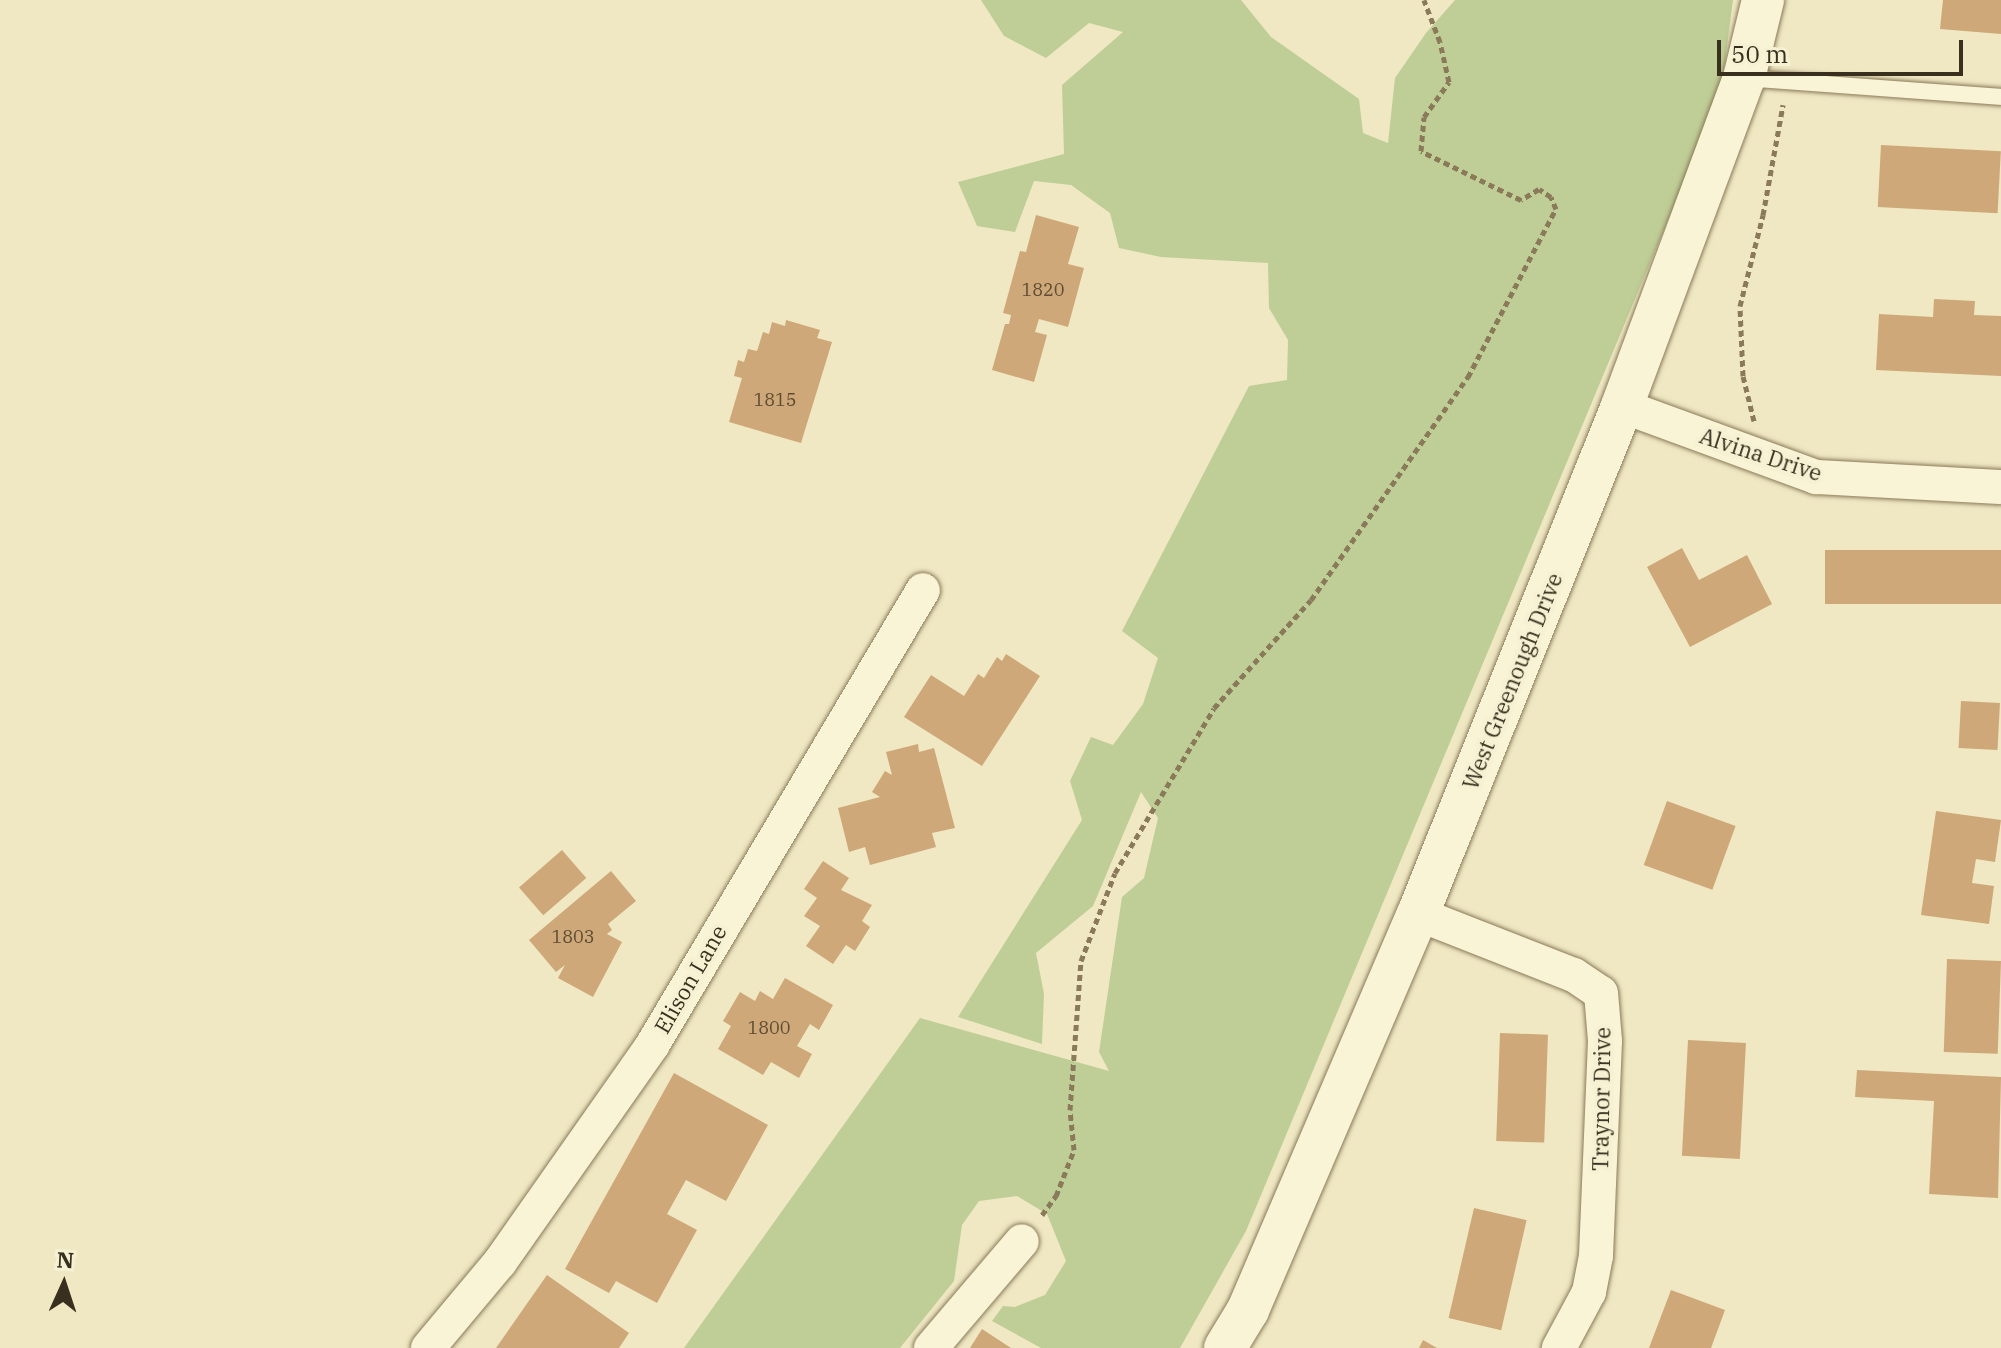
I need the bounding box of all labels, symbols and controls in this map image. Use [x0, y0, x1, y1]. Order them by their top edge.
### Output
scale bar [1721, 24, 1967, 74]
text: 50 m [1731, 38, 1788, 70]
house number: 1820 [1021, 279, 1065, 301]
house number: 1815 [753, 389, 797, 411]
street label: Alvina Drive [1697, 422, 1825, 486]
street label: West Greenough Drive [1456, 569, 1568, 793]
street label: Elison Lane [648, 920, 732, 1038]
house number: 1803 [551, 926, 595, 948]
house number: 1800 [747, 1017, 791, 1039]
street label: Traynor Drive [1587, 1027, 1615, 1171]
north arrow [24, 1244, 104, 1324]
text: N [56, 1245, 75, 1274]

